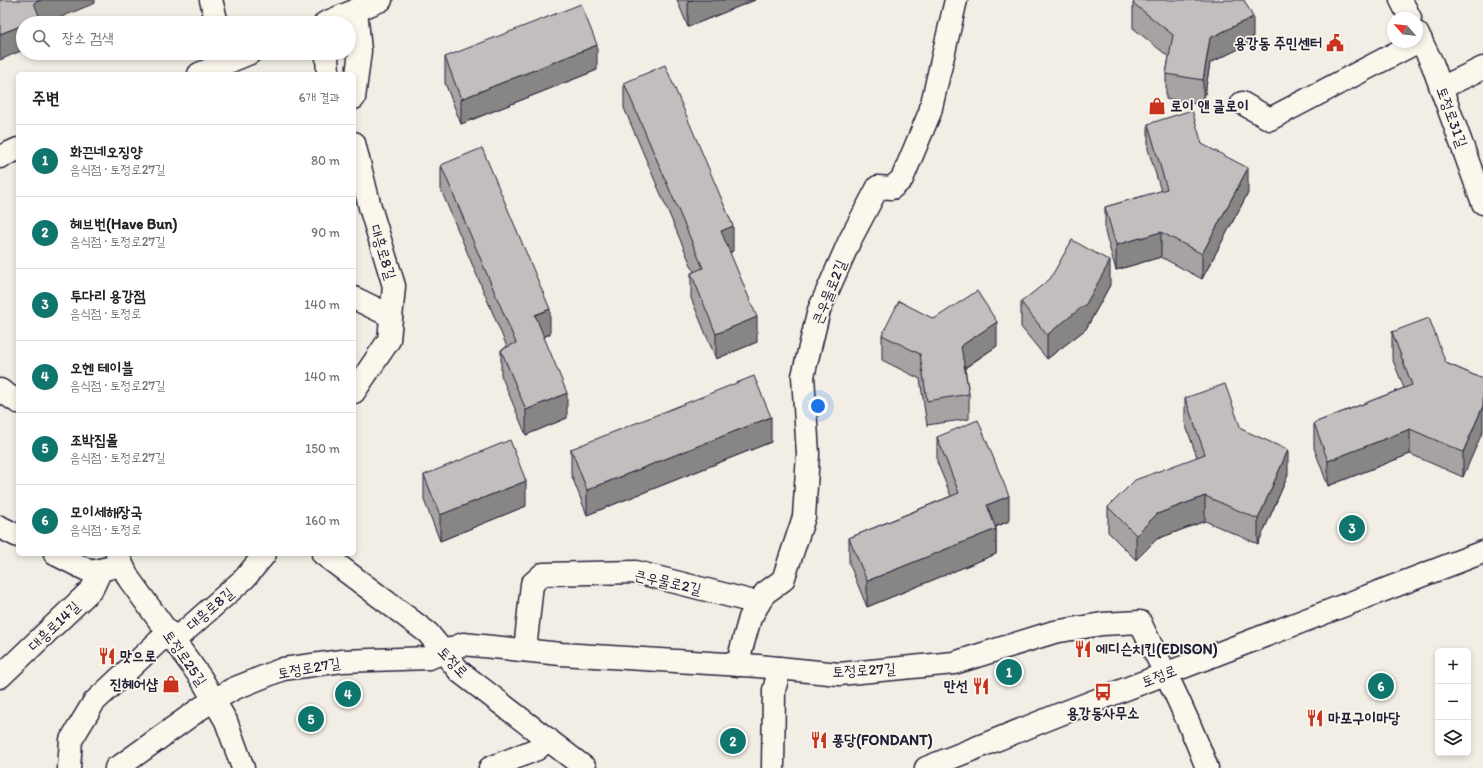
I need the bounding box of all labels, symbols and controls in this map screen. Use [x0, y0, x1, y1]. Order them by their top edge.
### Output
north arrow [1387, 12, 1423, 48]
search box [16, 16, 356, 60]
icon: search [30, 27, 52, 49]
text: 장소 검색 [62, 29, 114, 47]
public building icon: 용강동 주민센터 [1325, 33, 1345, 53]
place label: 용강동 주민센터 [1234, 34, 1322, 52]
street label: 토정로31길 [1433, 84, 1471, 150]
text: 주변 [32, 88, 59, 108]
text: 6개 결과 [299, 90, 340, 105]
shop icon: 로이 앤 클로이 [1147, 96, 1167, 116]
place label: 로이 앤 클로이 [1170, 97, 1249, 115]
text: 화끈네오징양 [70, 143, 142, 161]
text: 1 [42, 153, 48, 168]
text: 80 m [311, 153, 340, 168]
text: 음식점 · 토정로27길 [70, 162, 165, 177]
text: 헤브번(Have Bun) [70, 215, 177, 233]
street label: 대흥로8길 [366, 222, 400, 282]
text: 2 [42, 225, 48, 240]
text: 90 m [311, 225, 340, 240]
text: 음식점 · 토정로27길 [70, 234, 165, 249]
street label: 큰우물로2길 [808, 257, 850, 327]
text: 투다리 용강점 [70, 287, 146, 305]
text: 3 [41, 297, 49, 312]
text: 140 m [304, 297, 340, 312]
text: 음식점 · 토정로 [70, 306, 142, 321]
text: 오헨 테이블 [70, 359, 134, 377]
text: 4 [41, 369, 49, 384]
text: 140 m [304, 369, 340, 384]
text: 음식점 · 토정로27길 [70, 378, 165, 393]
your location [808, 396, 828, 416]
text: 조박집몰 [70, 431, 118, 449]
text: 5 [42, 441, 48, 456]
text: 150 m [305, 441, 340, 456]
text: 음식점 · 토정로27길 [70, 450, 165, 465]
text: 모이세해장국 [70, 503, 142, 521]
text: 6 [42, 513, 48, 528]
text: 160 m [305, 513, 340, 528]
pin: 3 [1339, 513, 1365, 543]
text: 음식점 · 토정로 [70, 522, 142, 537]
street label: 큰우물로2길 [633, 566, 703, 598]
street label: 대흥로8길 [183, 584, 237, 634]
street label: 대흥로14길 [25, 597, 83, 655]
street label: 토정로25길 [159, 627, 211, 689]
restaurant icon: 에디슨치킨(EDISON) [1073, 639, 1093, 659]
place label: 에디슨치킨(EDISON) [1095, 640, 1218, 659]
street label: 토정로 [434, 643, 472, 681]
restaurant icon: 맛으로 [97, 646, 117, 666]
place label: 맛으로 [120, 647, 156, 665]
map controls [1435, 648, 1471, 756]
button: + [1435, 648, 1471, 684]
street label: 토정로27길 [276, 654, 342, 682]
pin: 1 [996, 657, 1022, 687]
street label: 토정로27길 [832, 659, 896, 681]
street label: 토정로 [1139, 661, 1179, 691]
pin: 6 [1368, 671, 1394, 701]
shop icon: 진헤어샵 [161, 674, 181, 694]
place label: 진헤어샵 [110, 675, 158, 693]
restaurant icon: 만선 [971, 676, 991, 696]
place label: 만선 [944, 677, 968, 695]
pin: 4 [335, 679, 361, 709]
bus stop icon: 용강동사무소 [1093, 682, 1113, 702]
button: − [1435, 684, 1471, 720]
pin: 5 [298, 704, 324, 734]
place label: 용강동사무소 [1067, 704, 1139, 722]
restaurant icon: 마포구이마당 [1305, 708, 1325, 728]
place label: 마포구이마당 [1328, 709, 1400, 727]
button: layers [1435, 720, 1471, 756]
pin: 2 [720, 726, 746, 756]
restaurant icon: 퐁당(FONDANT) [809, 730, 829, 750]
place label: 퐁당(FONDANT) [832, 731, 933, 750]

